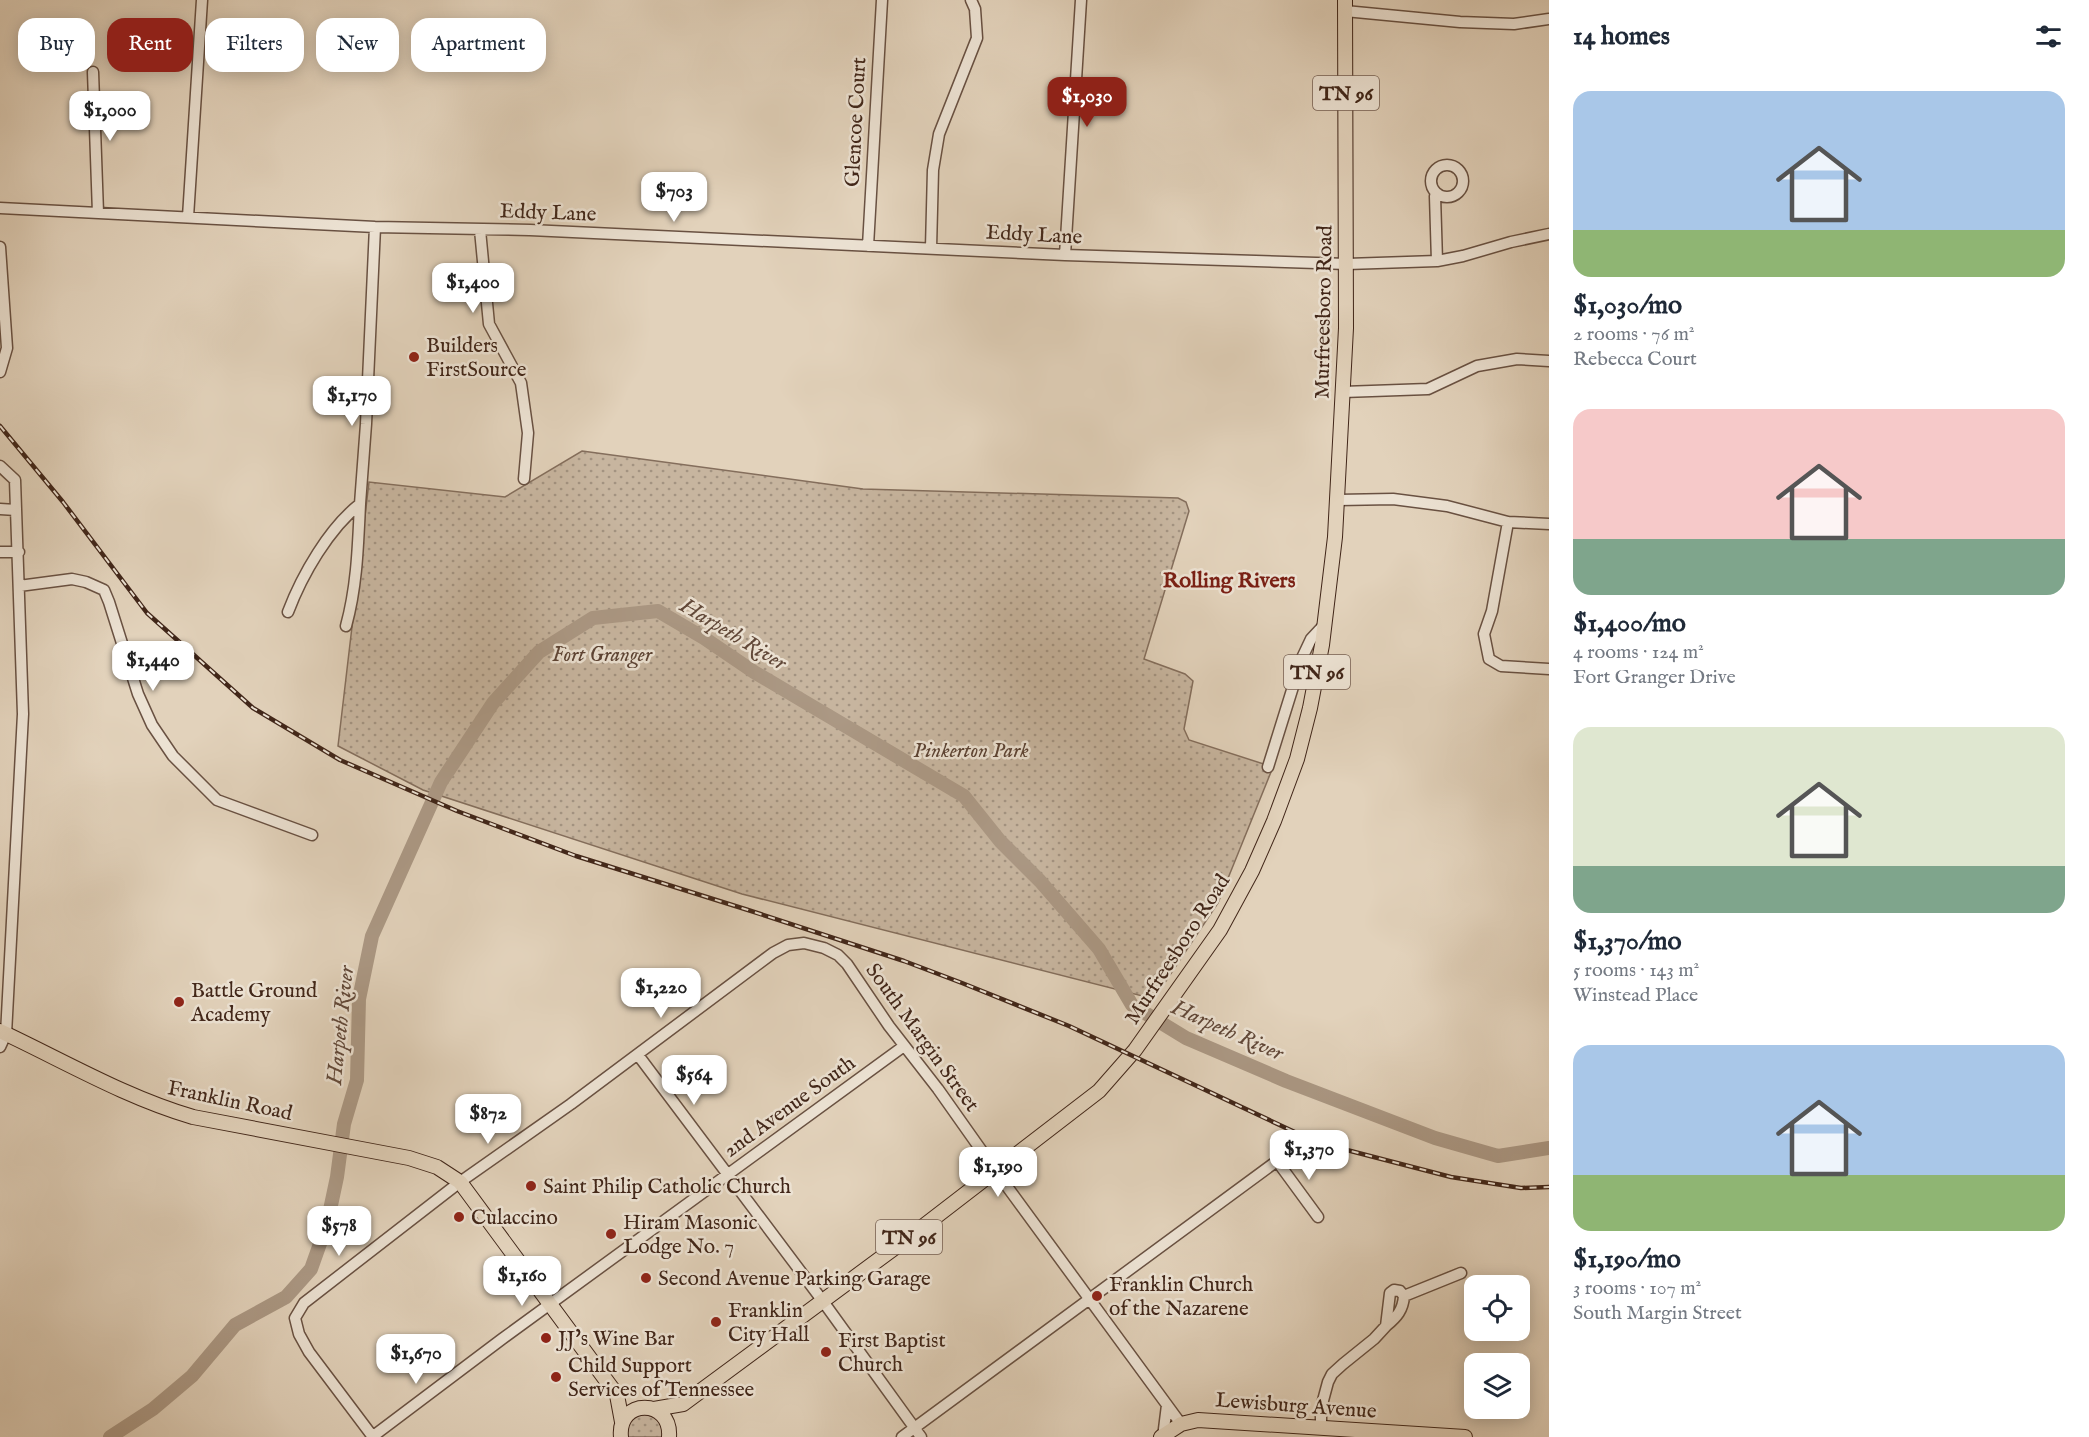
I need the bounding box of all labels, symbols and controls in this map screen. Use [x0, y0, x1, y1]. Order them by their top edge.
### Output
chip: Buy [18, 18, 95, 72]
chip: Rent [107, 18, 193, 72]
chip: Filters [205, 18, 304, 72]
chip: New [316, 18, 399, 72]
chip: Apartment [411, 18, 546, 72]
text: 14 homes [1573, 20, 1670, 53]
icon: filters [2032, 20, 2065, 53]
street label: Glencoe Court [840, 57, 873, 188]
road number: TN 96 [1313, 76, 1379, 110]
pin: $1,030 [1038, 77, 1136, 128]
text: $1,030 [1062, 84, 1112, 109]
pin: $1,000 [61, 91, 159, 142]
text: $1,000 [83, 98, 137, 123]
icon: home [1765, 130, 1873, 238]
pin: $703 [638, 172, 710, 223]
text: $703 [655, 179, 693, 204]
street label: Eddy Lane [499, 198, 597, 229]
street label: Eddy Lane [985, 219, 1083, 252]
street label: Murfreesboro Road [1309, 224, 1340, 399]
pin: $1,400 [424, 263, 522, 314]
text: $1,400 [446, 270, 500, 295]
text: $1,030/mo [1573, 289, 1682, 322]
text: 2 rooms · 76 m² [1573, 322, 1694, 347]
place label: Builders FirstSource [426, 333, 527, 384]
text: Rebecca Court [1573, 347, 1697, 372]
marker: Builders FirstSource [407, 350, 421, 364]
pin: $1,170 [303, 376, 401, 427]
text: $1,170 [327, 383, 377, 408]
icon: home [1765, 448, 1873, 556]
district label: Rolling Rivers [1163, 567, 1296, 595]
water label: Harpeth River [674, 591, 793, 678]
text: $1,400/mo [1573, 607, 1686, 640]
text: 4 rooms · 124 m² [1573, 640, 1704, 665]
pin: $1,440 [104, 641, 202, 692]
park label: Fort Granger [552, 642, 653, 669]
text: $1,440 [126, 648, 180, 673]
road number: TN 96 [1284, 655, 1350, 689]
text: Fort Granger Drive [1573, 665, 1736, 690]
park label: Pinkerton Park [913, 738, 1029, 765]
icon: home [1765, 766, 1873, 874]
street label: Murfreesboro Road [1120, 869, 1237, 1030]
text: $1,370/mo [1573, 925, 1682, 958]
street label: South Margin Street [859, 958, 985, 1118]
text: 5 rooms · 143 m² [1573, 958, 1699, 983]
water label: Harpeth River [321, 963, 361, 1087]
pin: $1,220 [612, 968, 710, 1019]
text: $1,220 [635, 975, 687, 1000]
place label: Battle Ground Academy [190, 978, 318, 1029]
text: Winstead Place [1573, 983, 1698, 1008]
water label: Harpeth River [1166, 993, 1289, 1068]
marker: Battle Ground Academy [172, 995, 186, 1009]
street label: 2nd Avenue South [718, 1050, 861, 1164]
pin: $564 [658, 1055, 730, 1106]
text: $564 [676, 1062, 712, 1087]
street label: Franklin Road [165, 1075, 295, 1128]
icon: home [1765, 1084, 1873, 1192]
pin: $872 [452, 1094, 524, 1145]
text: $872 [469, 1101, 507, 1126]
pin: $1,370 [1260, 1130, 1358, 1181]
text: $1,370 [1284, 1137, 1334, 1162]
pin: $1,190 [949, 1147, 1047, 1198]
text: $1,190 [973, 1154, 1023, 1179]
place label: Saint Philip Catholic Church [543, 1174, 791, 1201]
marker: Saint Philip Catholic Church [524, 1179, 538, 1193]
place label: Culaccino [471, 1205, 558, 1232]
pin: $578 [303, 1206, 375, 1257]
marker: Culaccino [452, 1210, 466, 1224]
place label: Hiram Masonic Lodge No. 7 [623, 1210, 757, 1261]
text: $578 [321, 1213, 357, 1238]
road number: TN 96 [876, 1220, 942, 1254]
marker: Hiram Masonic Lodge No. 7 [604, 1227, 618, 1241]
text: $1,190/mo [1573, 1243, 1681, 1276]
pin: $1,160 [473, 1256, 571, 1307]
text: $1,160 [497, 1263, 547, 1288]
place label: Second Avenue Parking Garage [658, 1266, 931, 1293]
marker: Second Avenue Parking Garage [639, 1271, 653, 1285]
place label: Franklin Church of the Nazarene [1109, 1272, 1253, 1323]
map controls [1464, 1275, 1530, 1419]
button: locate [1464, 1275, 1530, 1341]
text: 3 rooms · 107 m² [1573, 1276, 1701, 1301]
marker: Franklin Church of the Nazarene [1090, 1289, 1104, 1303]
place label: Franklin City Hall [728, 1298, 809, 1349]
text: South Margin Street [1573, 1301, 1742, 1326]
marker: Franklin City Hall [709, 1315, 723, 1329]
place label: JJ's Wine Bar [556, 1326, 675, 1353]
place label: First Baptist Church [838, 1328, 946, 1379]
marker: JJ's Wine Bar [539, 1331, 553, 1345]
pin: $1,670 [367, 1334, 465, 1385]
text: $1,670 [390, 1341, 442, 1366]
marker: First Baptist Church [819, 1345, 833, 1359]
place label: Child Support Services of Tennessee [568, 1353, 755, 1404]
button: layers [1464, 1353, 1530, 1419]
marker: Child Support Services of Tennessee [549, 1370, 563, 1384]
street label: Lewisburg Avenue [1214, 1387, 1378, 1426]

